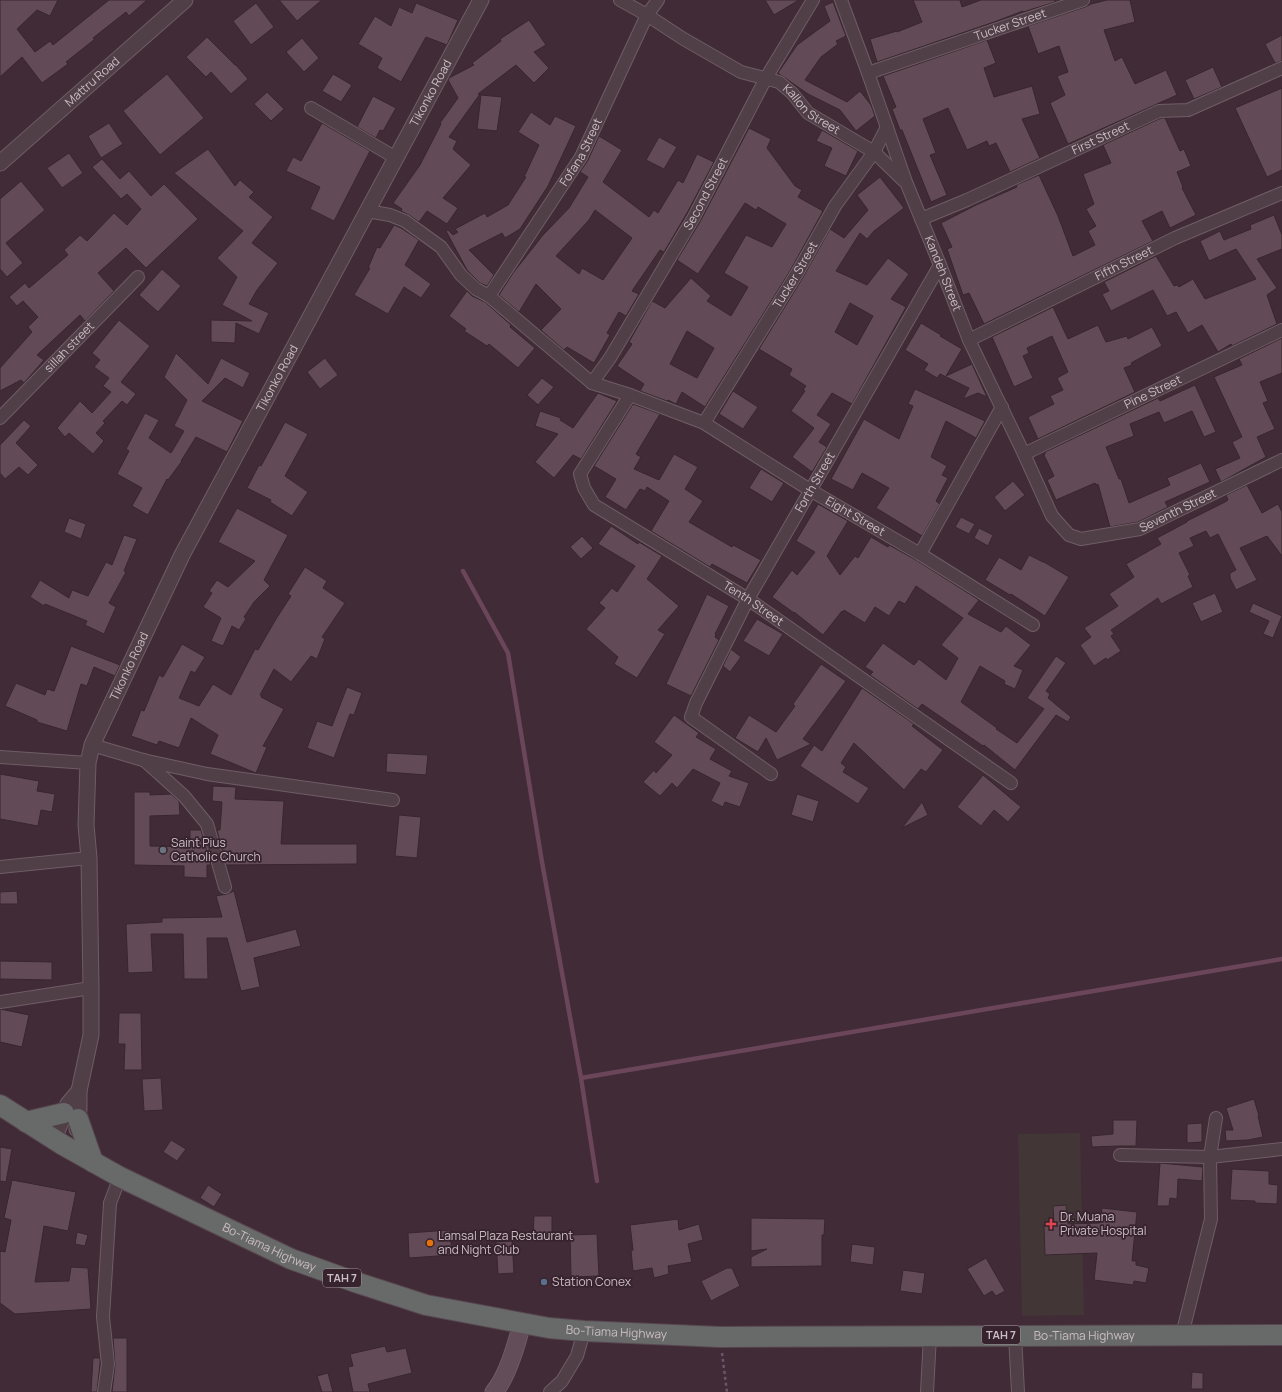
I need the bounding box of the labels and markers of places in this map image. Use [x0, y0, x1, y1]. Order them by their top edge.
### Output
place label: Saint Pius Catholic Church [171, 834, 261, 865]
marker: Saint Pius Catholic Church [158, 845, 168, 855]
place label: Dr. Muana Private Hospital [1060, 1208, 1147, 1239]
marker: Dr. Muana Private Hospital [1045, 1218, 1057, 1230]
place label: Lamsal Plaza Restaurant and Night Club [438, 1227, 573, 1258]
marker: Lamsal Plaza Restaurant and Night Club [425, 1238, 435, 1248]
place label: Station Conex [552, 1273, 632, 1290]
marker: Station Conex [539, 1277, 549, 1287]

